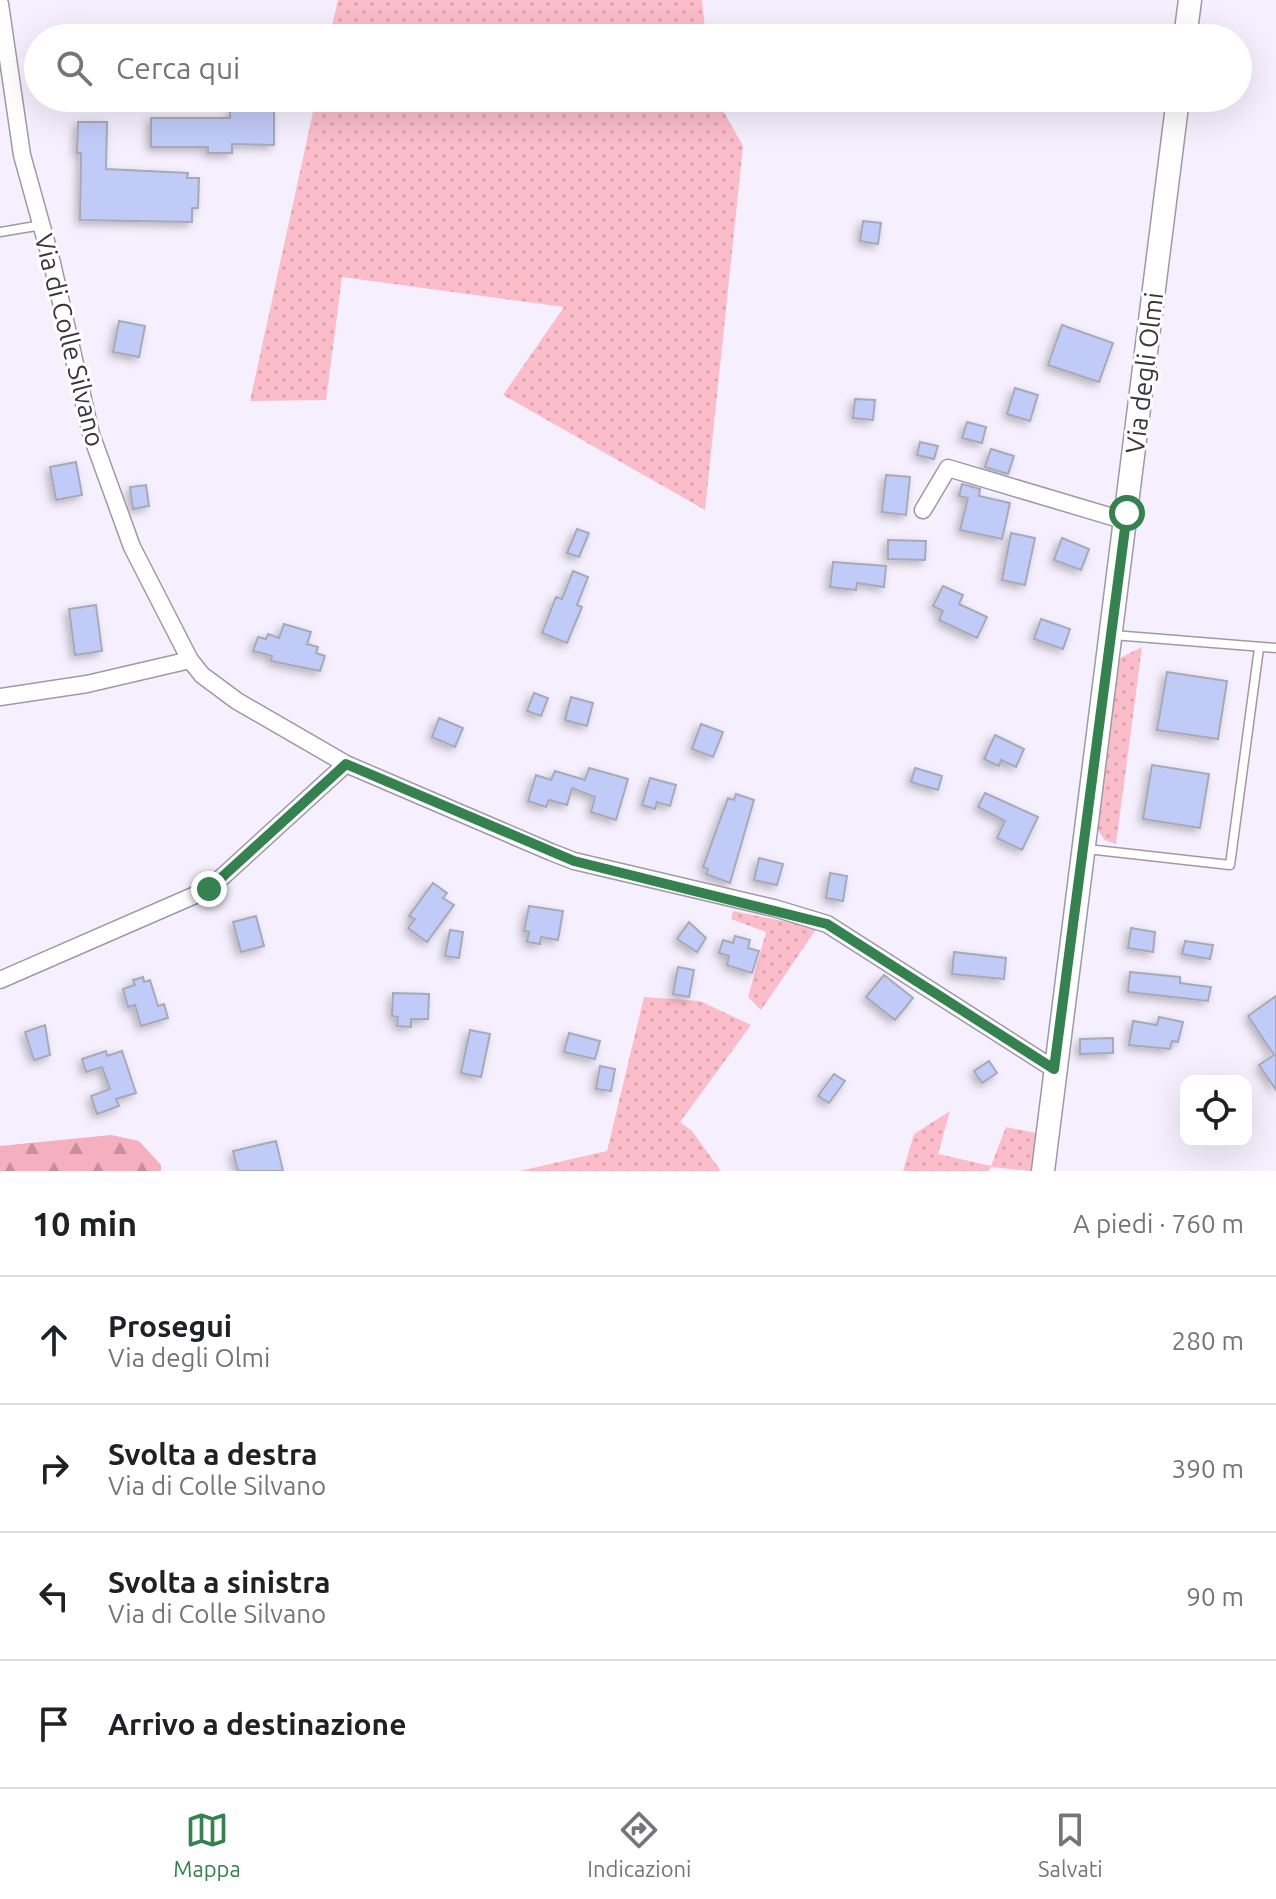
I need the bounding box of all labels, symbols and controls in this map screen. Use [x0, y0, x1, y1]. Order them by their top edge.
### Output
search box [24, 24, 1252, 112]
icon: search [52, 46, 96, 90]
text: Cerca qui [116, 51, 240, 85]
street label: Via di Colle Silvano [30, 231, 110, 449]
street label: Via degli Olmi [1120, 291, 1168, 455]
route start [1109, 495, 1145, 531]
route end [191, 871, 227, 907]
map controls [1180, 1075, 1252, 1147]
button: locate [1180, 1075, 1252, 1147]
text: 10 min [32, 1204, 137, 1242]
text: A piedi · 760 m [1073, 1209, 1244, 1238]
text: Prosegui [108, 1309, 232, 1343]
icon: ahead [32, 1318, 76, 1362]
text: 280 m [1172, 1326, 1244, 1355]
text: Via degli Olmi [108, 1343, 270, 1372]
text: Svolta a destra [108, 1437, 317, 1471]
icon: right [32, 1446, 76, 1490]
text: 390 m [1172, 1454, 1244, 1483]
text: Via di Colle Silvano [108, 1471, 326, 1500]
text: Svolta a sinistra [108, 1565, 331, 1599]
icon: left [32, 1574, 76, 1618]
text: 90 m [1186, 1582, 1244, 1611]
text: Via di Colle Silvano [108, 1599, 326, 1628]
icon: arrive [32, 1702, 76, 1746]
text: Arrivo a destinazione [108, 1707, 406, 1741]
tab: Mappa [173, 1808, 241, 1881]
tab: Indicazioni [587, 1808, 691, 1881]
tab: Salvati [1038, 1808, 1103, 1881]

